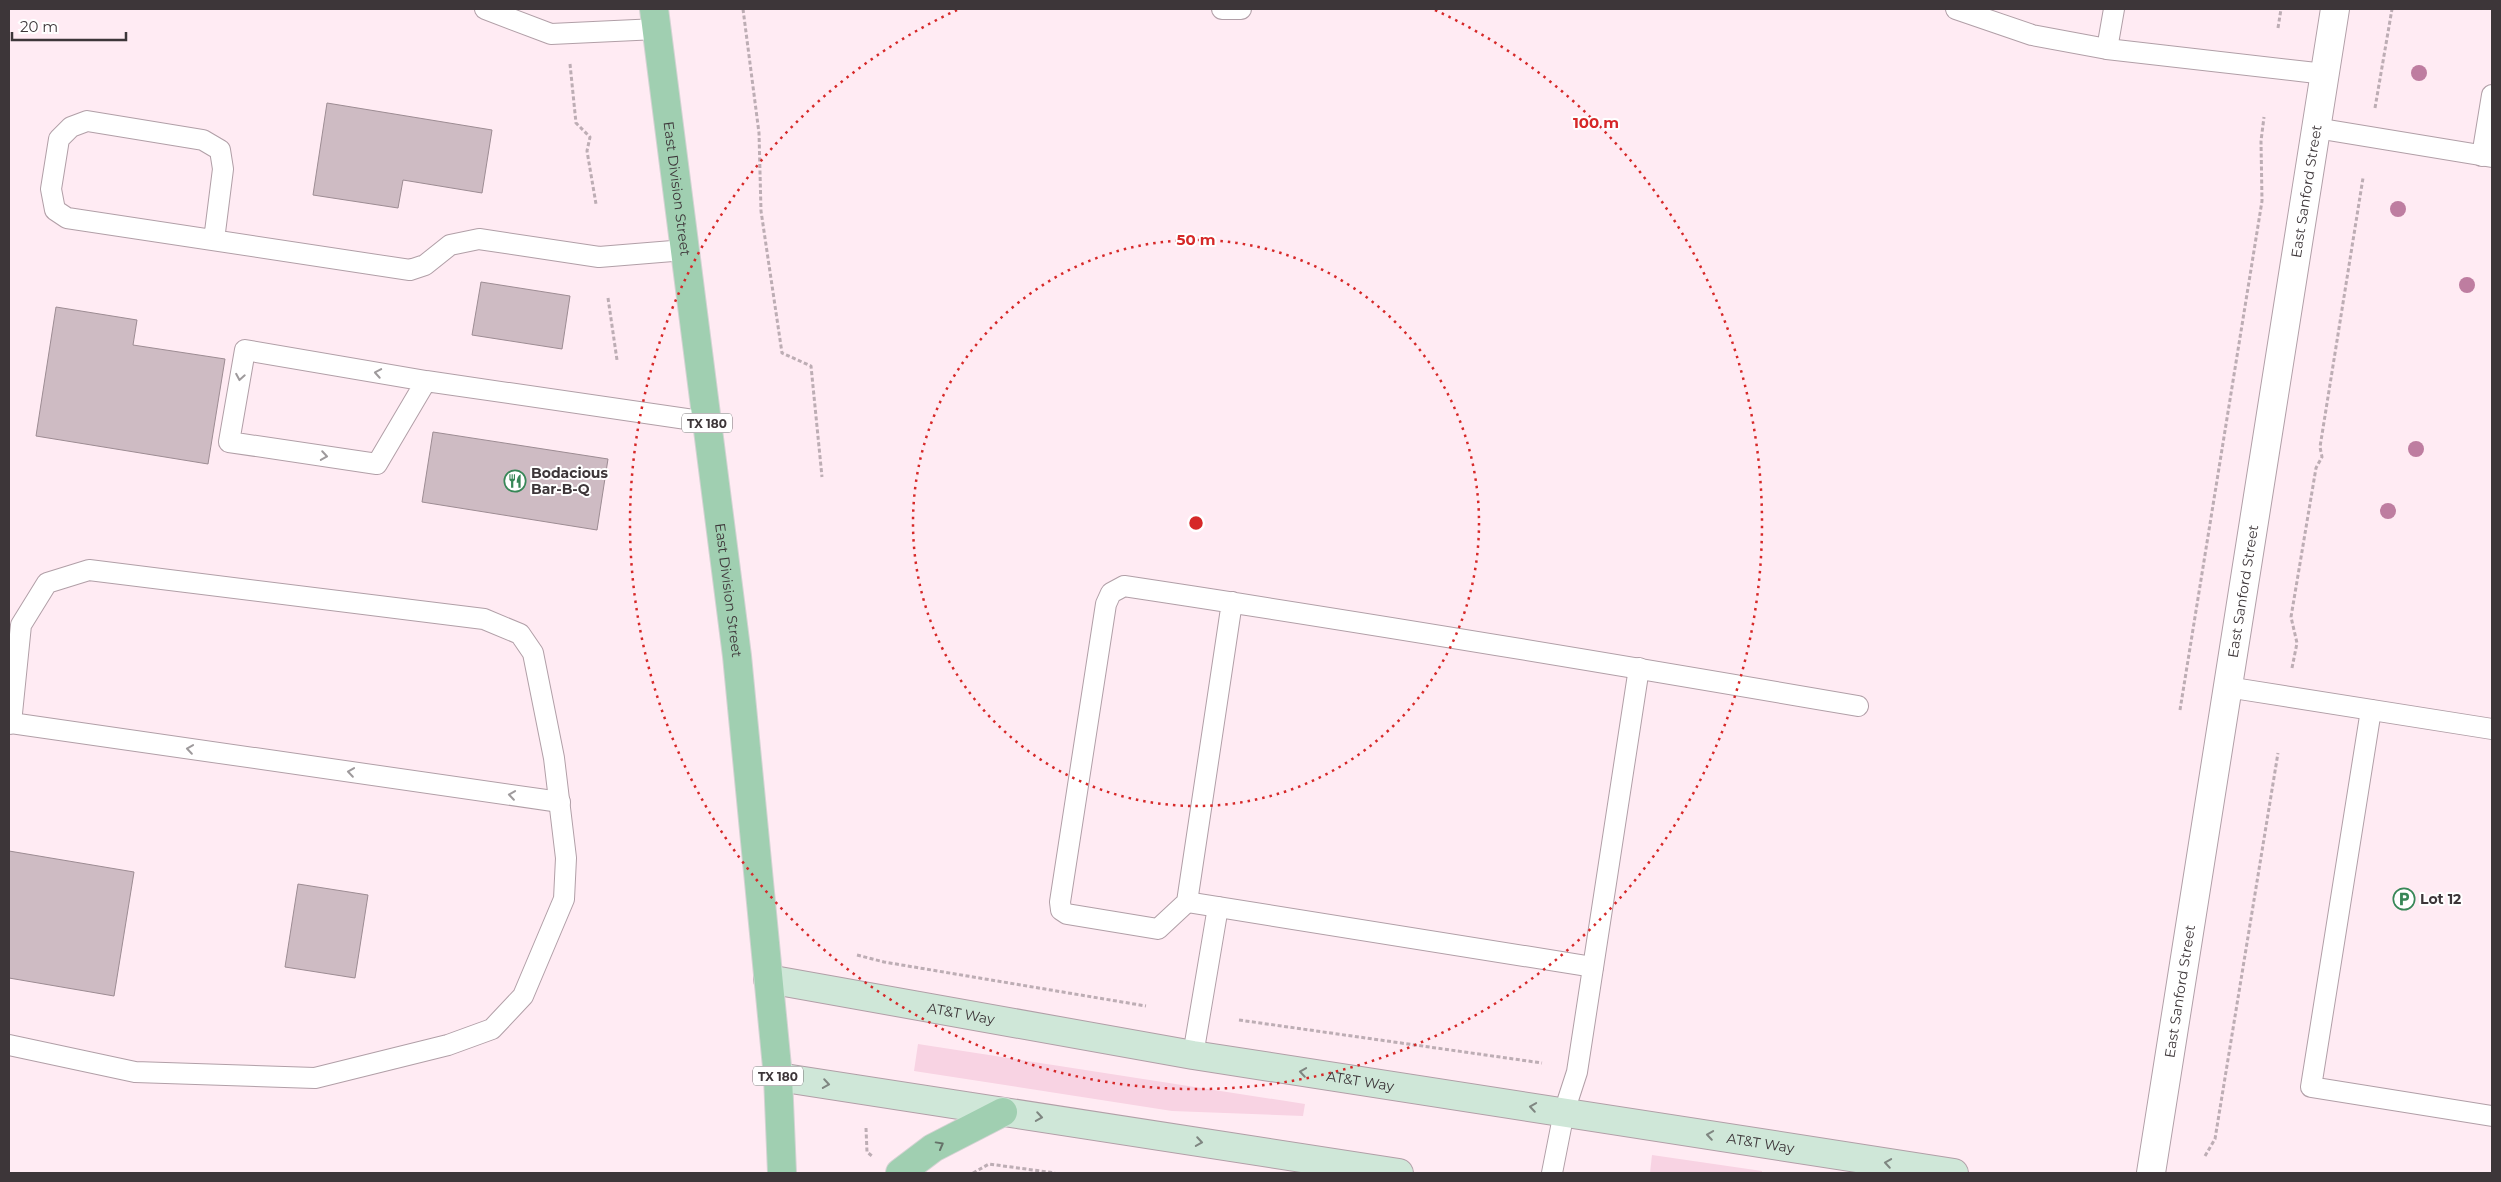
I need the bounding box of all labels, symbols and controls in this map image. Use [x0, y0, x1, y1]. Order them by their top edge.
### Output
scale bar [12, 10, 126, 42]
text: 20 m [20, 17, 58, 36]
text: 100 m [1573, 113, 1619, 132]
street label: East Division Street [659, 120, 695, 257]
street label: East Sanford Street [2287, 123, 2326, 259]
text: 50 m [1176, 230, 1216, 249]
one-way arrow [373, 368, 382, 378]
one-way arrow [235, 372, 245, 381]
road number: TX 180 [682, 413, 732, 432]
one-way arrow [320, 450, 328, 461]
place label: Bodacious Bar-B-Q [531, 464, 608, 498]
restaurant icon: Bodacious Bar-B-Q [503, 469, 527, 493]
centre of rings [1187, 514, 1205, 532]
street label: East Division Street [711, 522, 746, 659]
street label: East Sanford Street [2224, 523, 2262, 659]
one-way arrow [186, 744, 194, 755]
one-way arrow [346, 768, 355, 778]
one-way arrow [507, 790, 515, 801]
parking icon: Lot 12 [2392, 887, 2416, 911]
place label: Lot 12 [2420, 890, 2461, 908]
street label: East Sanford Street [2160, 923, 2199, 1059]
street label: AT&T Way [926, 999, 997, 1028]
road number: TX 180 [753, 1066, 803, 1086]
one-way arrow [1298, 1067, 1306, 1078]
street label: AT&T Way [1325, 1067, 1396, 1095]
one-way arrow [822, 1079, 831, 1089]
one-way arrow [1528, 1102, 1536, 1113]
one-way arrow [1035, 1112, 1043, 1122]
street label: AT&T Way [1725, 1129, 1796, 1157]
one-way arrow [1706, 1130, 1714, 1141]
one-way arrow [1195, 1137, 1204, 1147]
one-way arrow [935, 1141, 944, 1151]
one-way arrow [1884, 1158, 1892, 1169]

